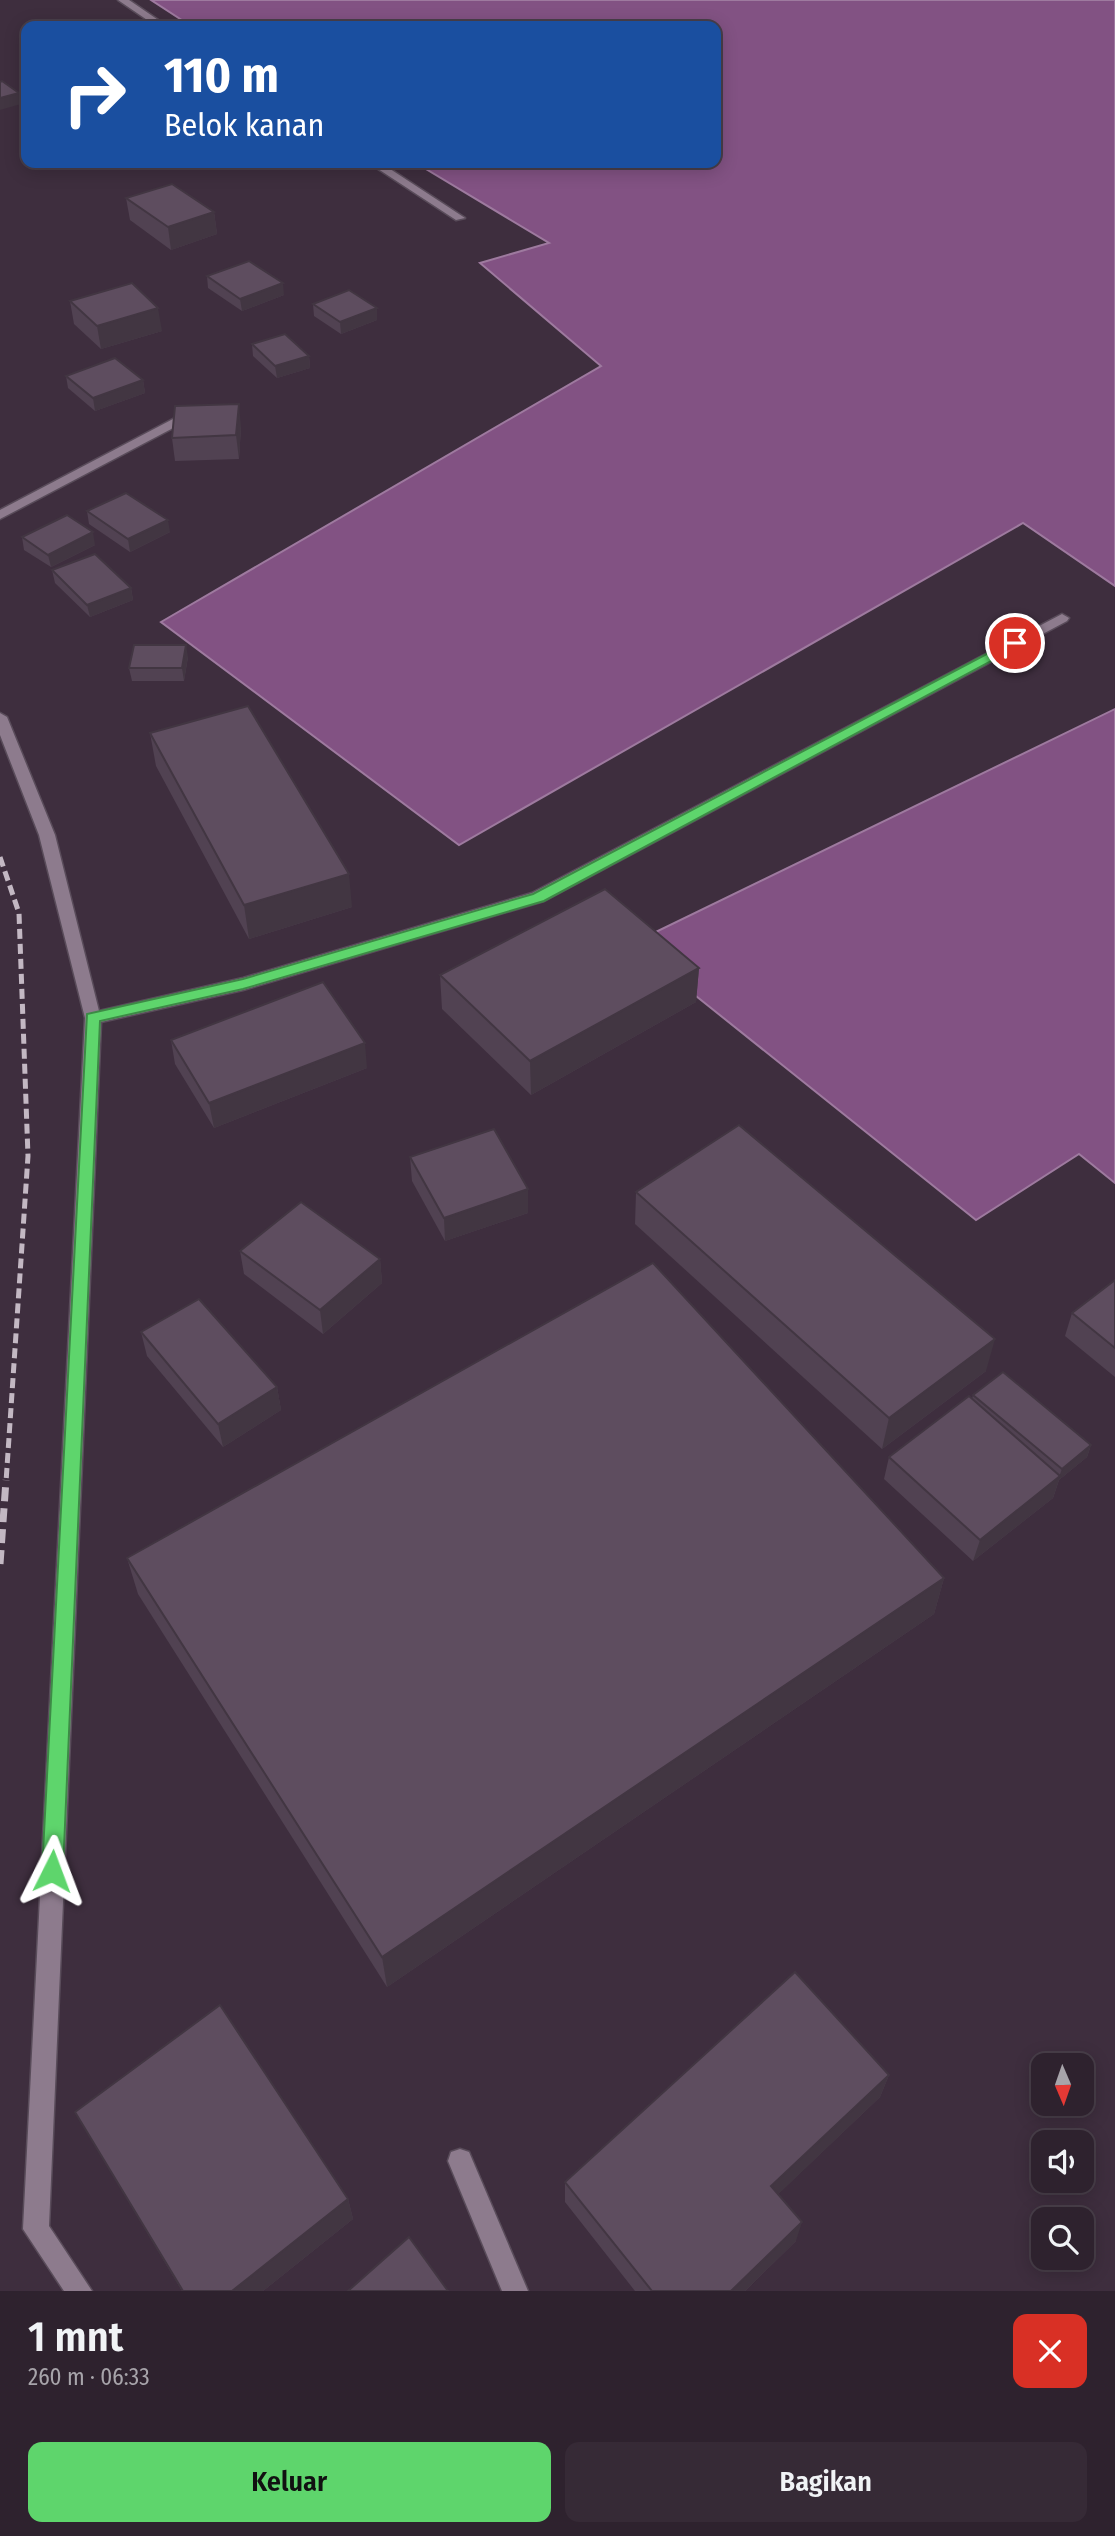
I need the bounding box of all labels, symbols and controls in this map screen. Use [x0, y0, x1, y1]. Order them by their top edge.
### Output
text: 110 m [164, 46, 279, 105]
icon: right [49, 49, 140, 140]
text: Belok kanan [164, 106, 324, 144]
pin [985, 613, 1045, 673]
icon: arrive [996, 624, 1034, 662]
position arrow [15, 1834, 89, 1908]
north arrow [1031, 2053, 1094, 2116]
map controls [1031, 2053, 1094, 2270]
button: sound [1031, 2130, 1094, 2193]
button: search [1031, 2207, 1094, 2270]
text: 1 mnt [28, 2312, 123, 2362]
button: close [1013, 2314, 1087, 2388]
text: 260 m · 06:33 [28, 2363, 150, 2391]
button: Keluar [28, 2442, 551, 2522]
button: Bagikan [565, 2442, 1087, 2522]

